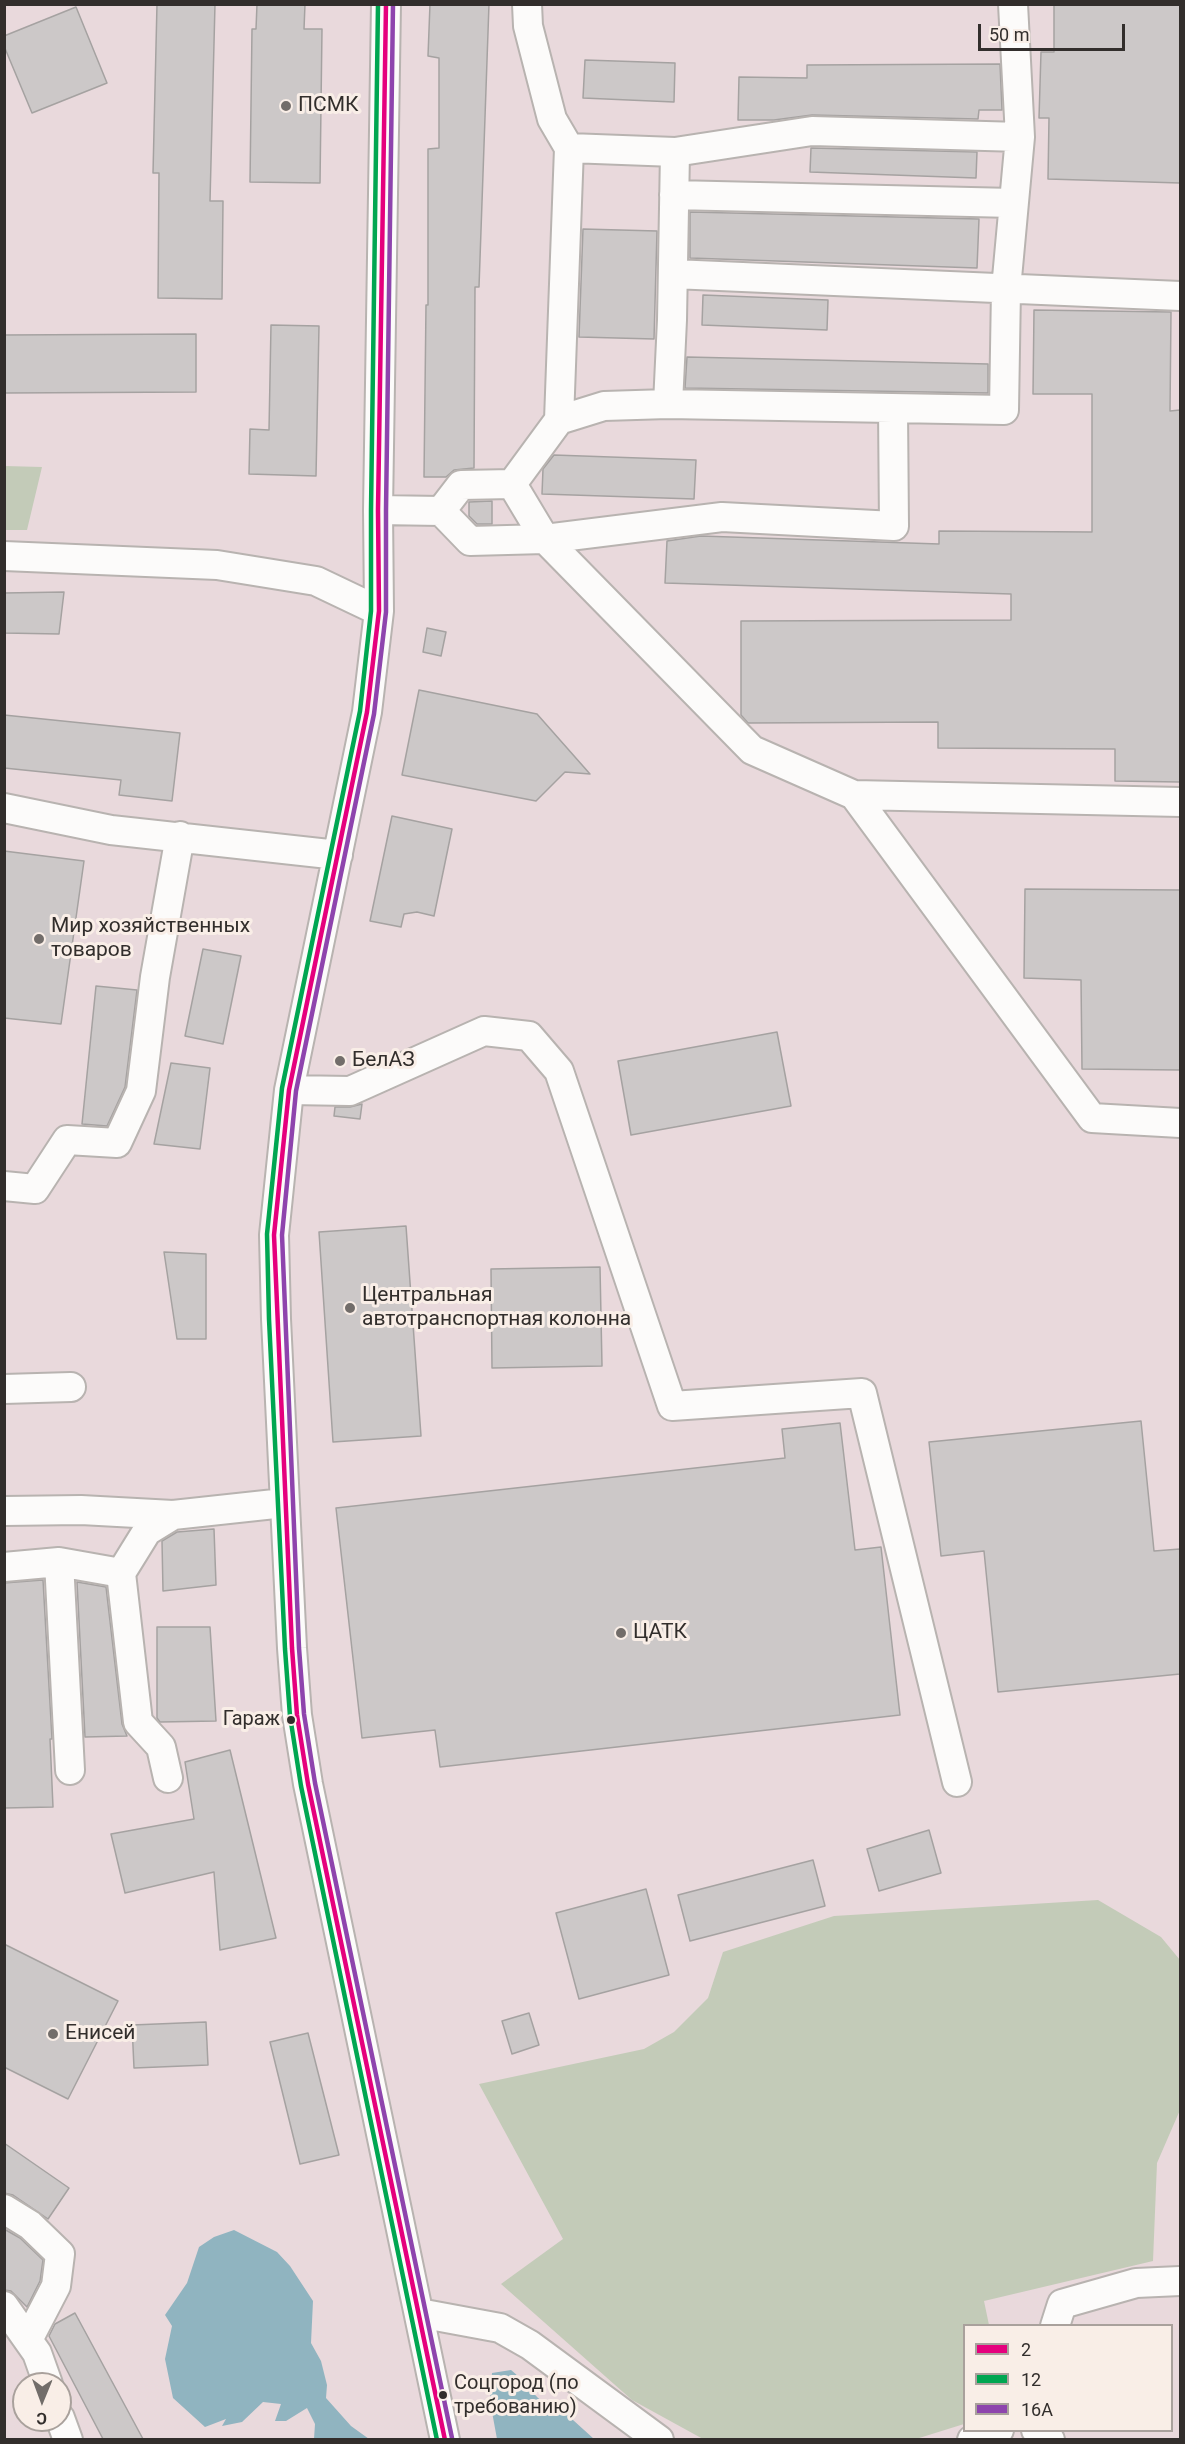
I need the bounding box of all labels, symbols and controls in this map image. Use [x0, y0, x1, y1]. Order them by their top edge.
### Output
scale bar [981, 12, 1128, 50]
text: 50 m [989, 24, 1029, 45]
place label: ПСМК [298, 93, 358, 119]
marker: ПСМК [279, 99, 293, 113]
place label: Мир хозяйственных товаров [51, 914, 250, 964]
marker: Мир хозяйственных товаров [32, 932, 46, 946]
place label: БелАЗ [352, 1048, 415, 1074]
marker: БелАЗ [333, 1054, 347, 1068]
place label: Центральная автотранспортная колонна [362, 1283, 631, 1333]
marker: Центральная автотранспортная колонна [343, 1301, 357, 1315]
place label: ЦАТК [633, 1620, 687, 1646]
marker: ЦАТК [614, 1626, 628, 1640]
place label: Гараж [223, 1708, 280, 1732]
marker: Гараж [285, 1714, 297, 1726]
place label: Енисей [65, 2021, 135, 2047]
marker: Енисей [46, 2027, 60, 2041]
legend [963, 2324, 1173, 2432]
text: 2 [1021, 2339, 1031, 2360]
text: 12 [1021, 2369, 1041, 2390]
north arrow [12, 2372, 72, 2432]
place label: Соцгород (по требованию) [454, 2372, 579, 2419]
marker: Соцгород (по требованию) [437, 2389, 449, 2401]
text: 16А [1021, 2399, 1053, 2420]
text: С [36, 2409, 47, 2428]

